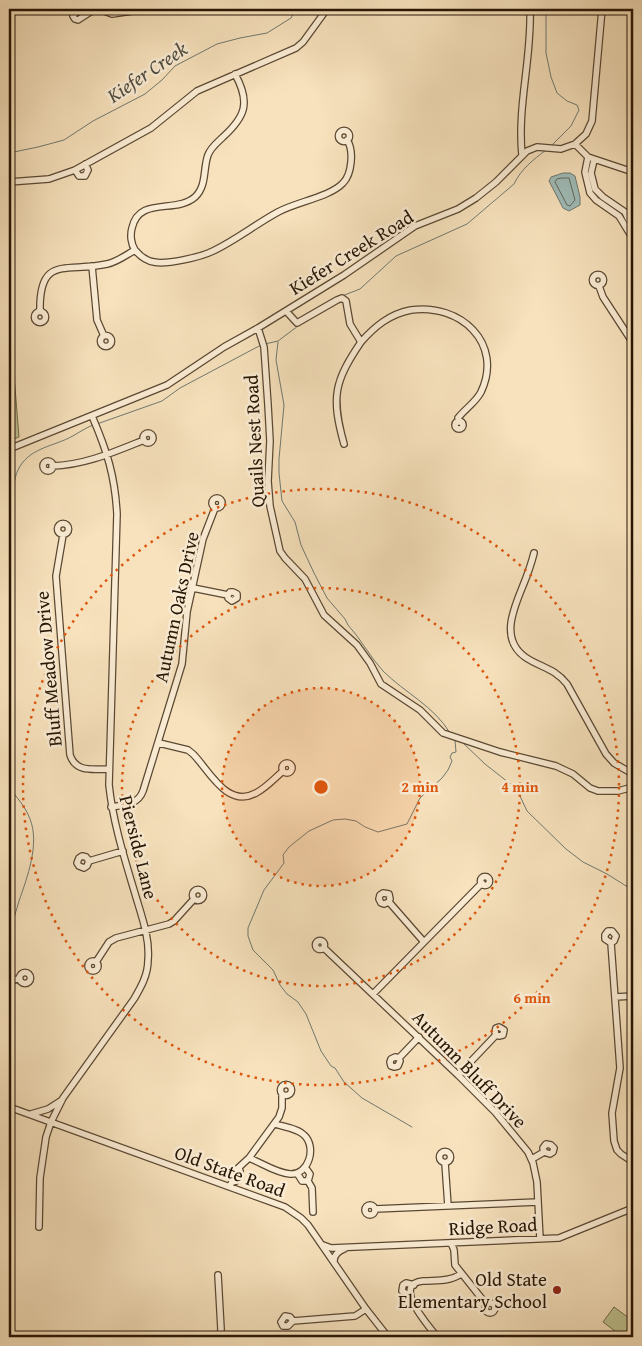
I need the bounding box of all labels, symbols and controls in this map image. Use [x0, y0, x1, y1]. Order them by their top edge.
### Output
water label: Kiefer Creek [100, 33, 194, 110]
street label: Kiefer Creek Road [283, 202, 419, 301]
street label: Quails Nest Road [237, 373, 271, 508]
street label: Autumn Oaks Drive [146, 529, 206, 685]
street label: Bluff Meadow Drive [27, 590, 69, 748]
text: 2 min [401, 776, 439, 797]
text: 4 min [501, 776, 539, 797]
centre of rings [312, 778, 330, 796]
street label: Pierside Lane [113, 792, 165, 902]
text: 6 min [513, 987, 551, 1008]
street label: Autumn Bluff Drive [406, 1004, 534, 1134]
street label: Old State Road [171, 1138, 290, 1204]
street label: Ridge Road [448, 1210, 539, 1242]
place label: Old State Elementary School [398, 1265, 547, 1315]
marker: Old State Elementary School [551, 1284, 563, 1296]

